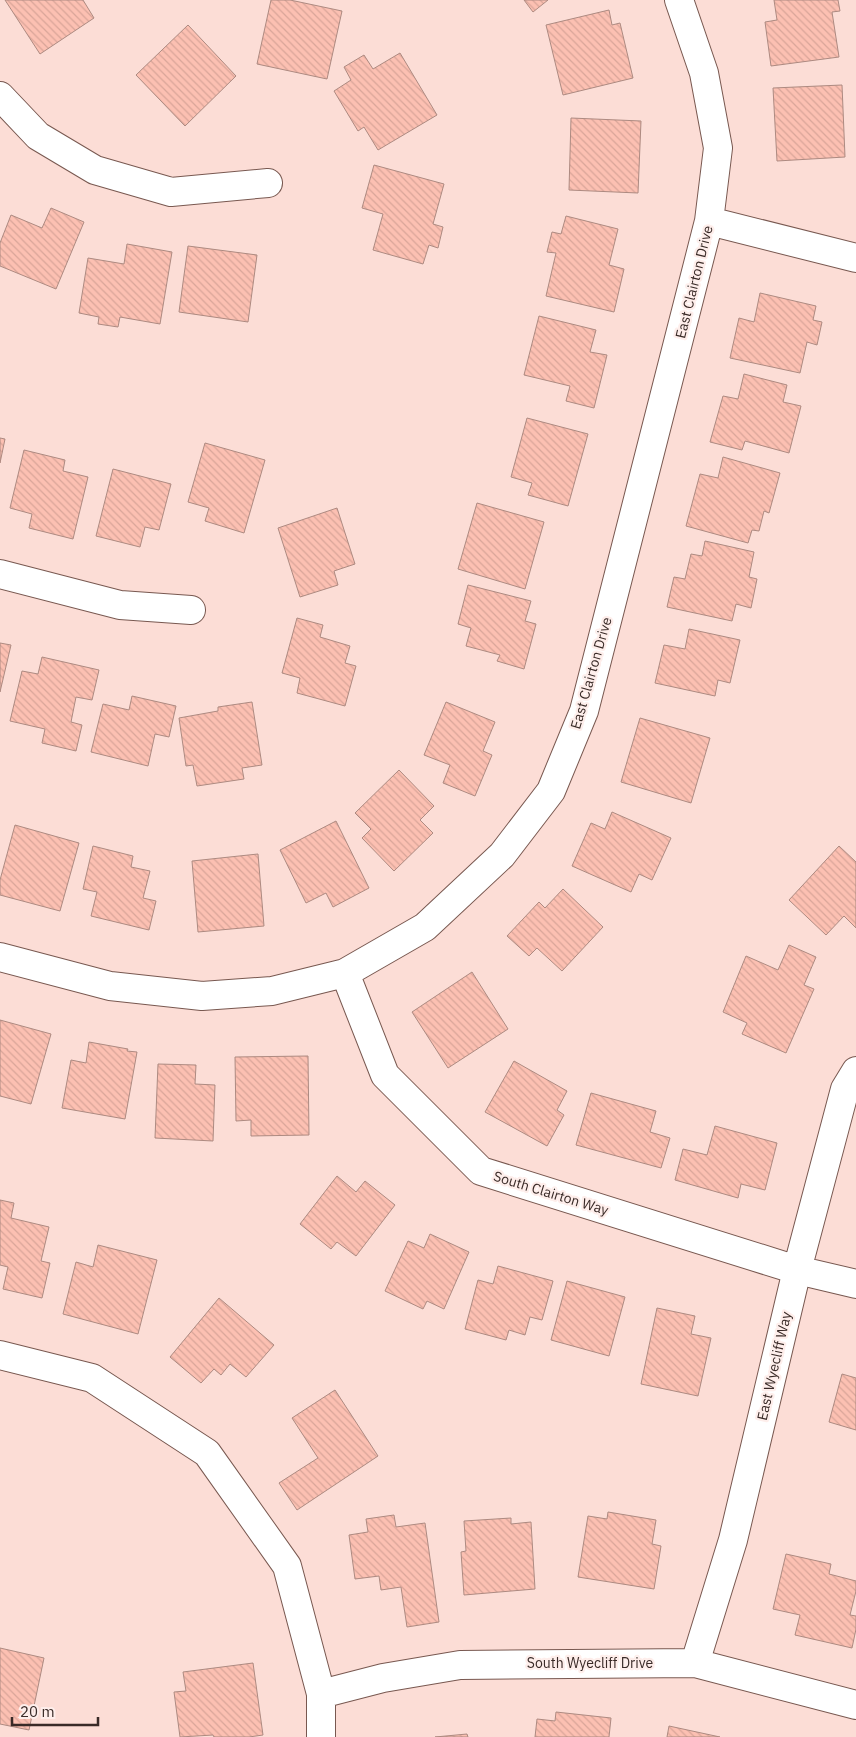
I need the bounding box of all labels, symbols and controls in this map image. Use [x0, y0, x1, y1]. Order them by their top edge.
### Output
street label: East Clairton Drive [671, 223, 717, 340]
street label: East Clairton Drive [566, 615, 616, 731]
street label: South Clairton Way [491, 1167, 611, 1219]
street label: East Wyecliff Way [753, 1310, 795, 1422]
street label: South Wyecliff Drive [527, 1654, 654, 1672]
scale bar [12, 1694, 99, 1726]
text: 20 m [20, 1702, 55, 1721]

